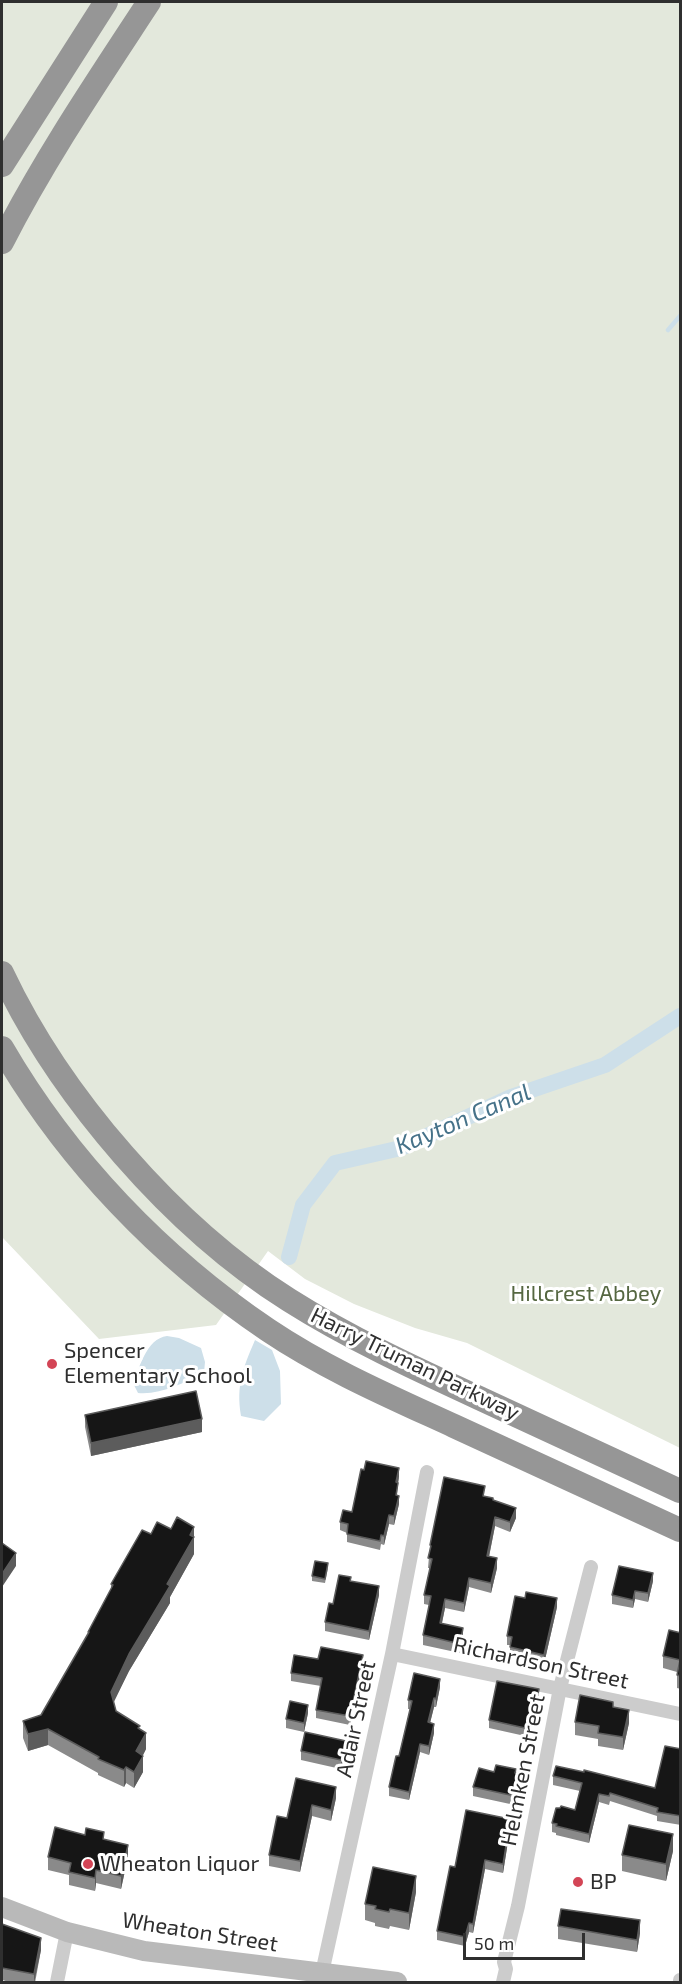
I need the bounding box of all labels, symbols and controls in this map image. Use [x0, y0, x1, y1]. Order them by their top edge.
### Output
water label: Kayton Canal [391, 1078, 535, 1160]
park label: Hillcrest Abbey [511, 1281, 661, 1307]
street label: Harry Truman Parkway [306, 1302, 524, 1426]
place label: Spencer Elementary School [64, 1338, 252, 1390]
marker: Spencer Elementary School [45, 1357, 59, 1371]
street label: Richardson Street [451, 1632, 631, 1694]
street label: Adair Street [331, 1658, 381, 1780]
street label: Helmken Street [495, 1692, 551, 1848]
place label: Wheaton Liquor [100, 1851, 259, 1877]
marker: Wheaton Liquor [81, 1857, 95, 1871]
place label: BP [590, 1869, 617, 1895]
marker: BP [571, 1875, 585, 1889]
street label: Wheaton Street [120, 1907, 280, 1957]
scale bar [466, 1921, 588, 1959]
text: 50 m [474, 1932, 514, 1954]

